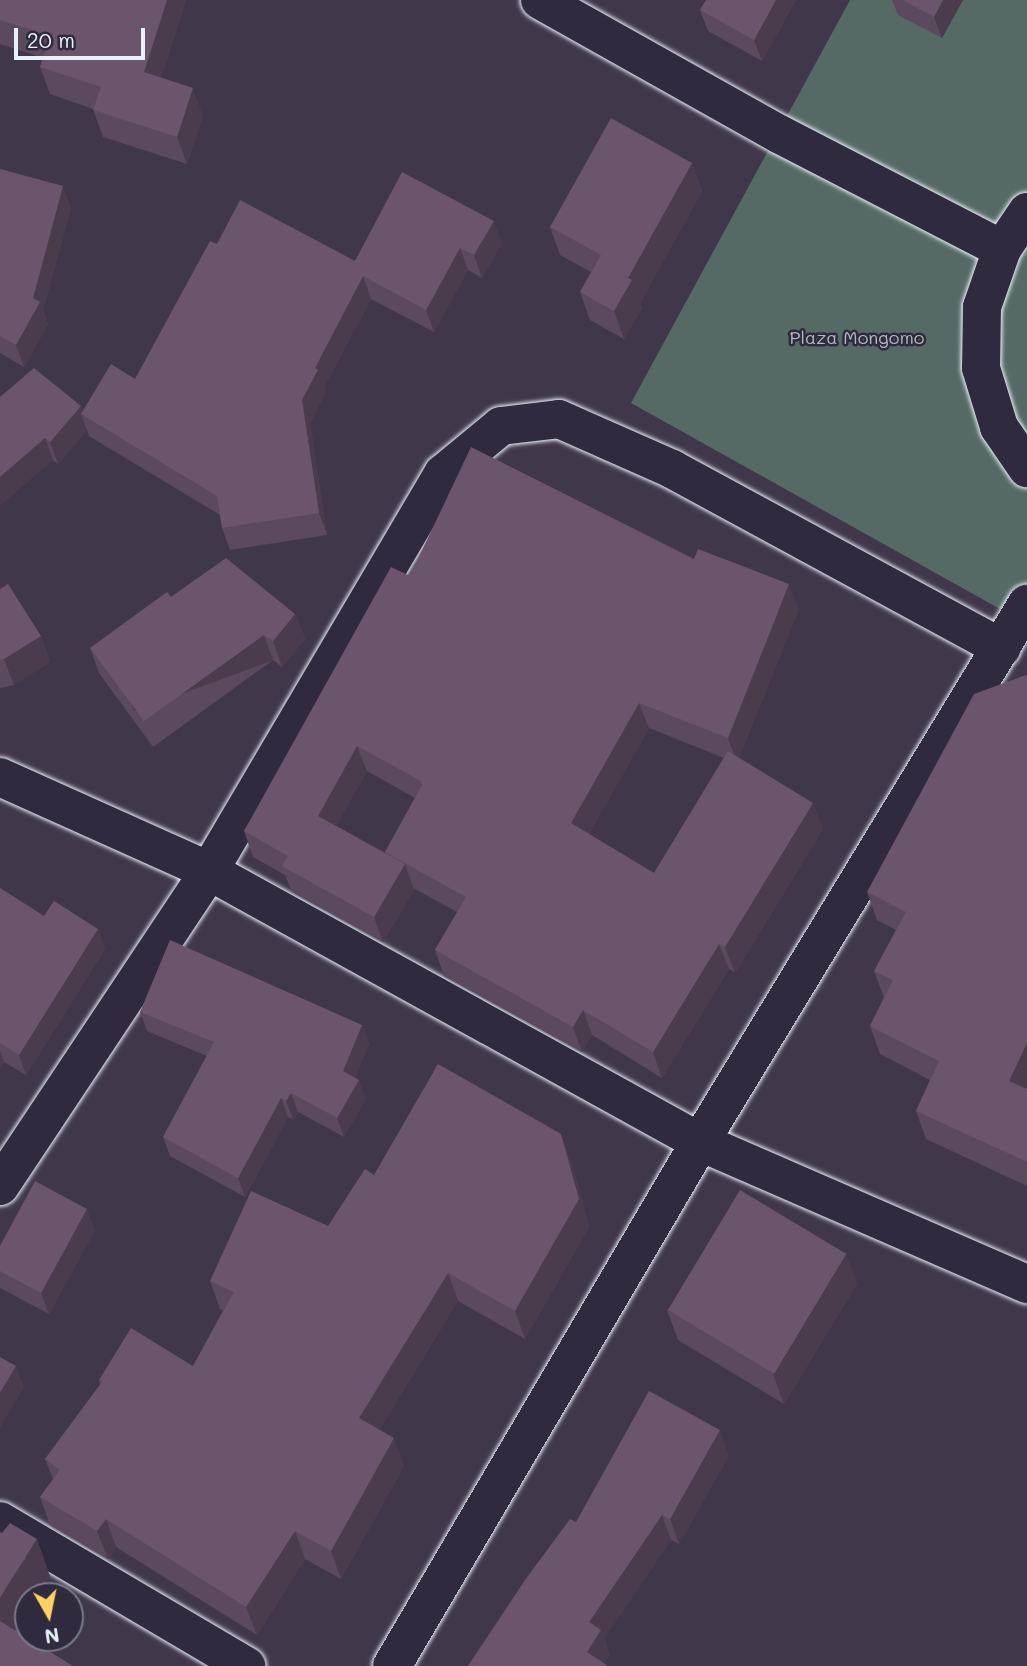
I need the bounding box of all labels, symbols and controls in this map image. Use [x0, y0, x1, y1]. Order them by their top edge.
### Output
scale bar [18, 14, 149, 58]
text: 20 m [27, 26, 75, 53]
park label: Plaza Mongomo [790, 326, 924, 348]
north arrow [14, 1582, 84, 1652]
text: N [43, 1623, 61, 1650]

